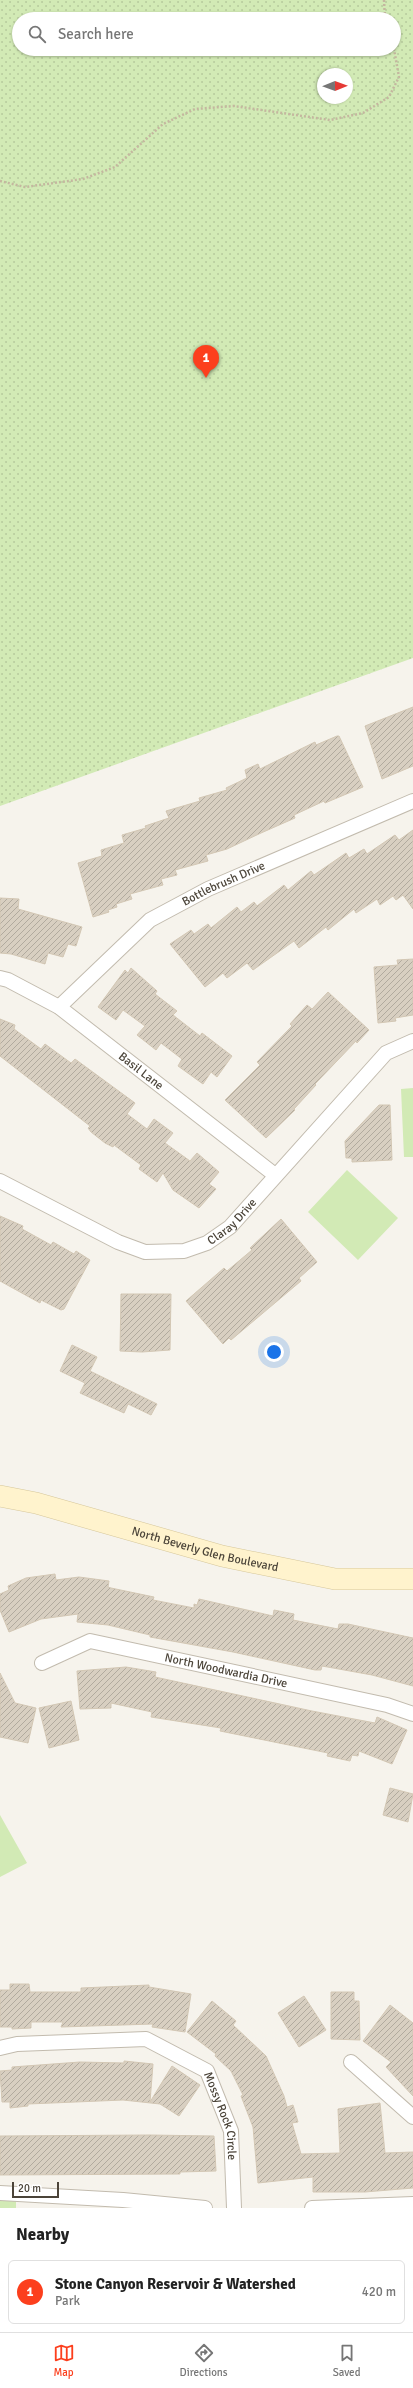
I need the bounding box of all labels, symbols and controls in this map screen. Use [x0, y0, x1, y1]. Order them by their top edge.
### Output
search box [12, 12, 401, 56]
icon: search [26, 23, 48, 45]
text: Search here [58, 25, 134, 43]
north arrow [317, 68, 353, 104]
pin: 1 [193, 345, 219, 378]
street label: Bottlebrush Drive [179, 858, 267, 910]
street label: Basil Lane [115, 1049, 166, 1093]
street label: Claray Drive [205, 1195, 260, 1249]
your location [264, 1342, 284, 1362]
street label: North Beverly Glen Boulevard [130, 1524, 280, 1575]
street label: North Woodwardia Drive [163, 1650, 289, 1691]
street label: Mossy Rock Circle [200, 2070, 239, 2160]
scale bar [12, 2180, 59, 2199]
text: 20 m [18, 2182, 41, 2195]
text: Nearby [16, 2224, 69, 2245]
text: Stone Canyon Reservoir & Watershed [55, 2275, 296, 2293]
text: 1 [26, 2284, 34, 2300]
text: 420 m [362, 2284, 396, 2300]
text: Park [55, 2293, 80, 2309]
tab: Map [53, 2342, 75, 2379]
tab: Directions [180, 2342, 228, 2379]
tab: Saved [333, 2342, 360, 2379]

